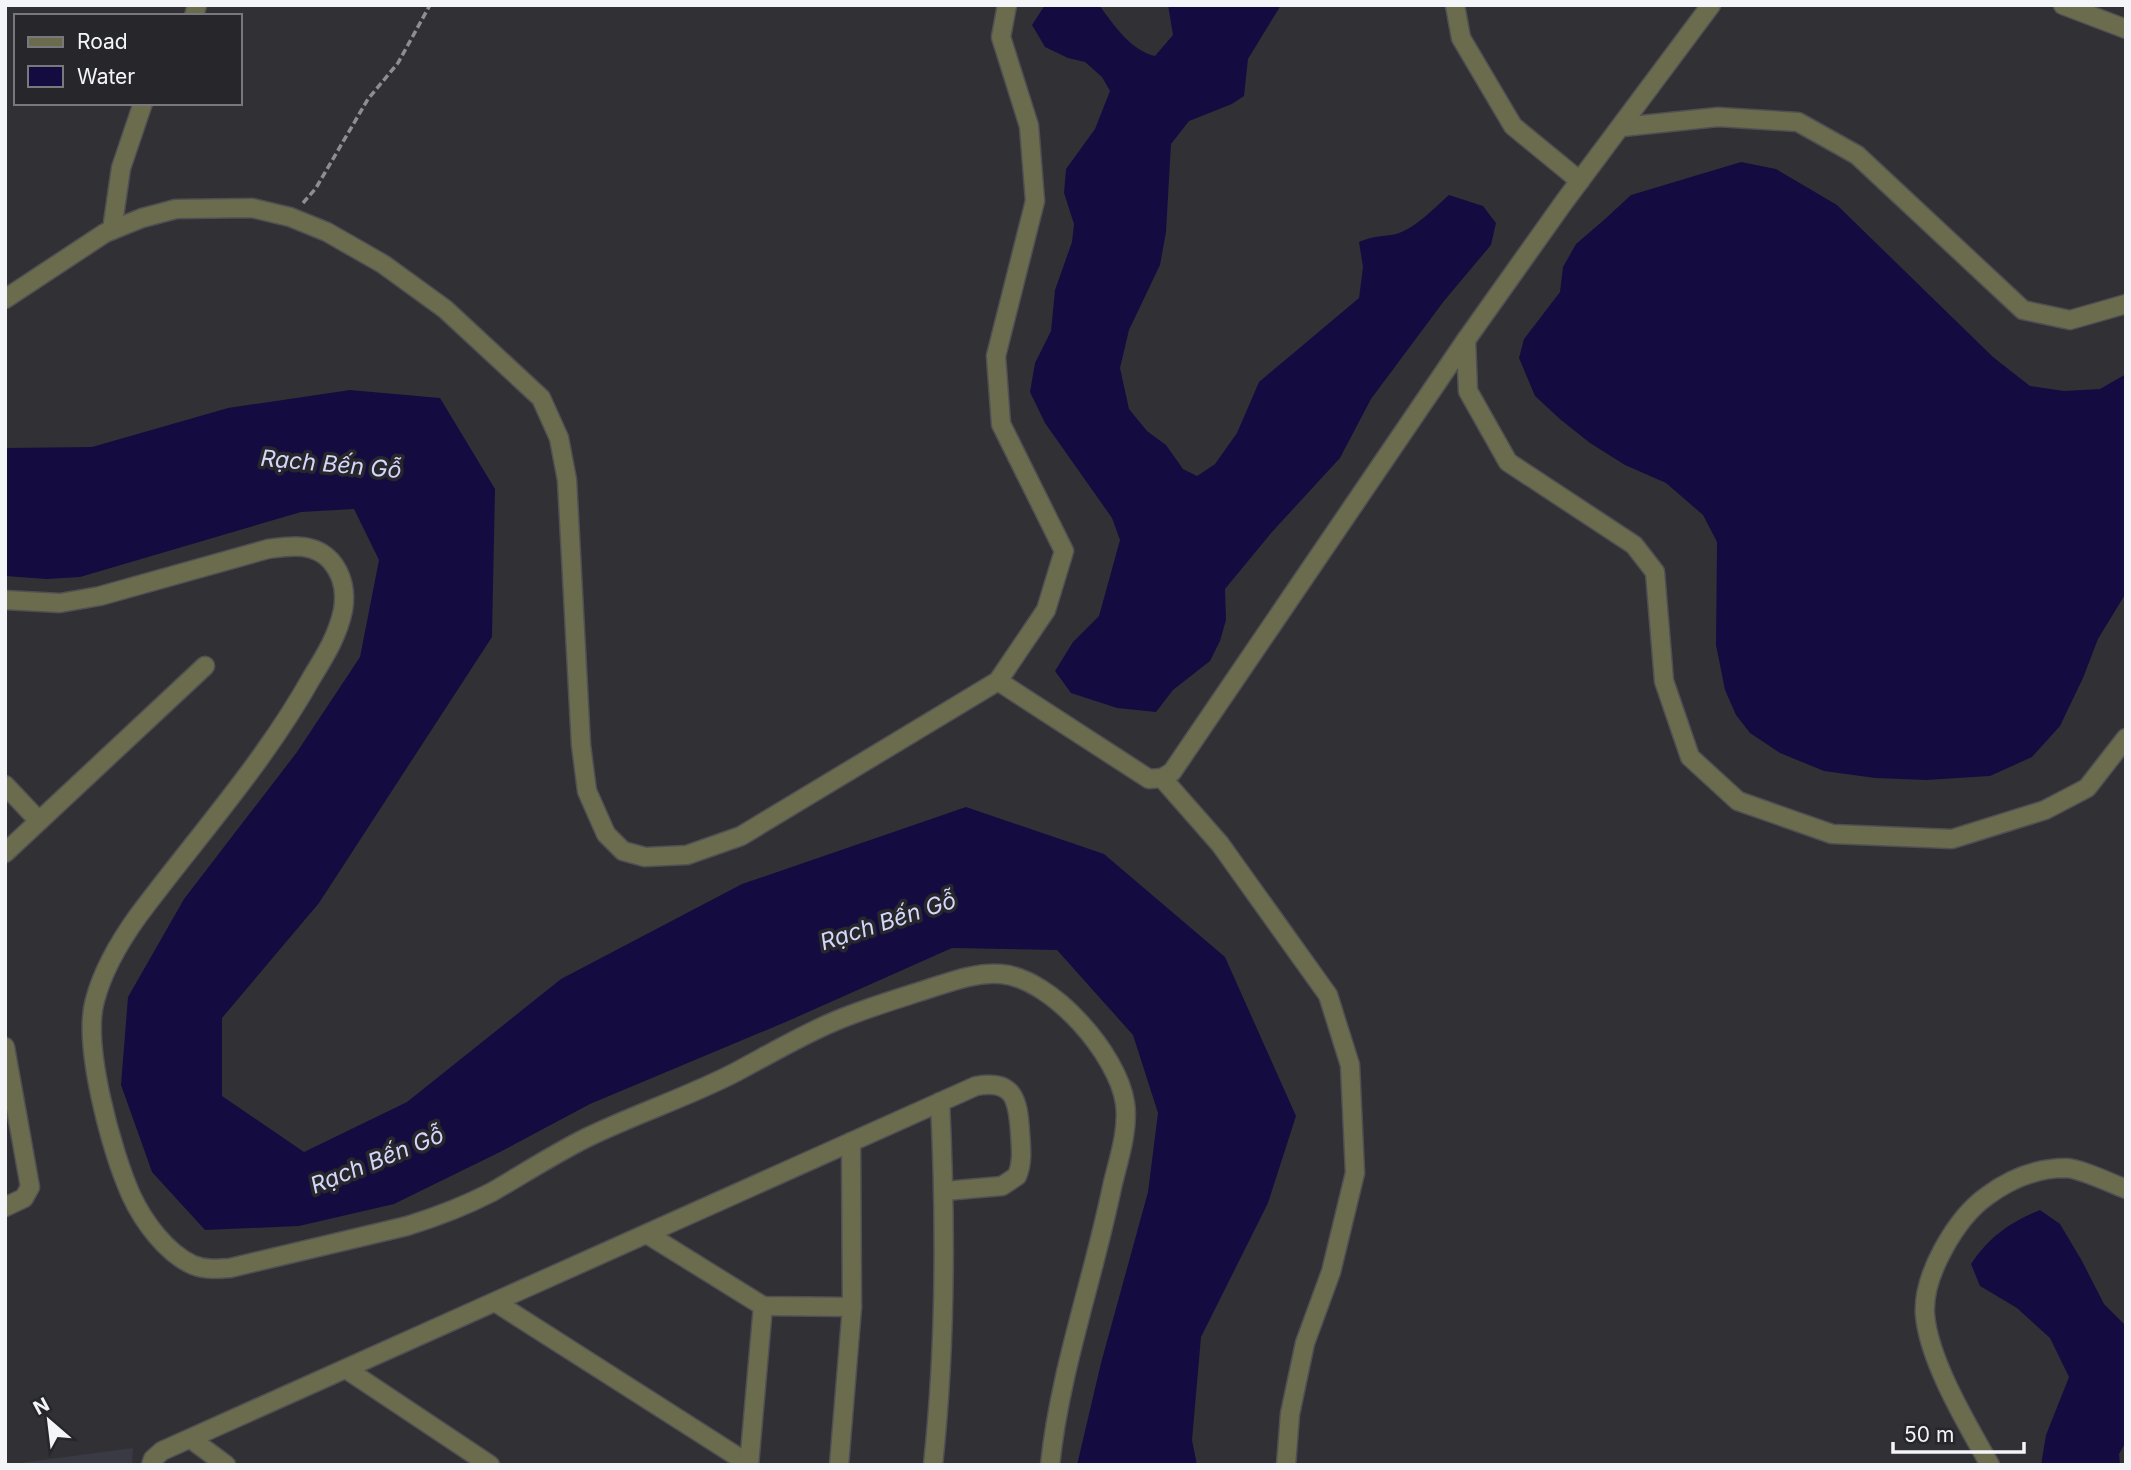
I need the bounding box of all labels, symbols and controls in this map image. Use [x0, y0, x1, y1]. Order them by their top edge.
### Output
legend [14, 14, 242, 105]
text: Road [77, 29, 128, 54]
text: Water [77, 64, 135, 89]
water label: Rạch Bến Gỗ [259, 444, 403, 484]
water label: Rạch Bến Gỗ [816, 886, 960, 956]
water label: Rạch Bến Gỗ [306, 1121, 448, 1199]
north arrow [14, 1386, 84, 1456]
text: N [29, 1393, 53, 1420]
scale bar [1893, 1410, 2024, 1454]
text: 50 m [1904, 1422, 1954, 1447]

